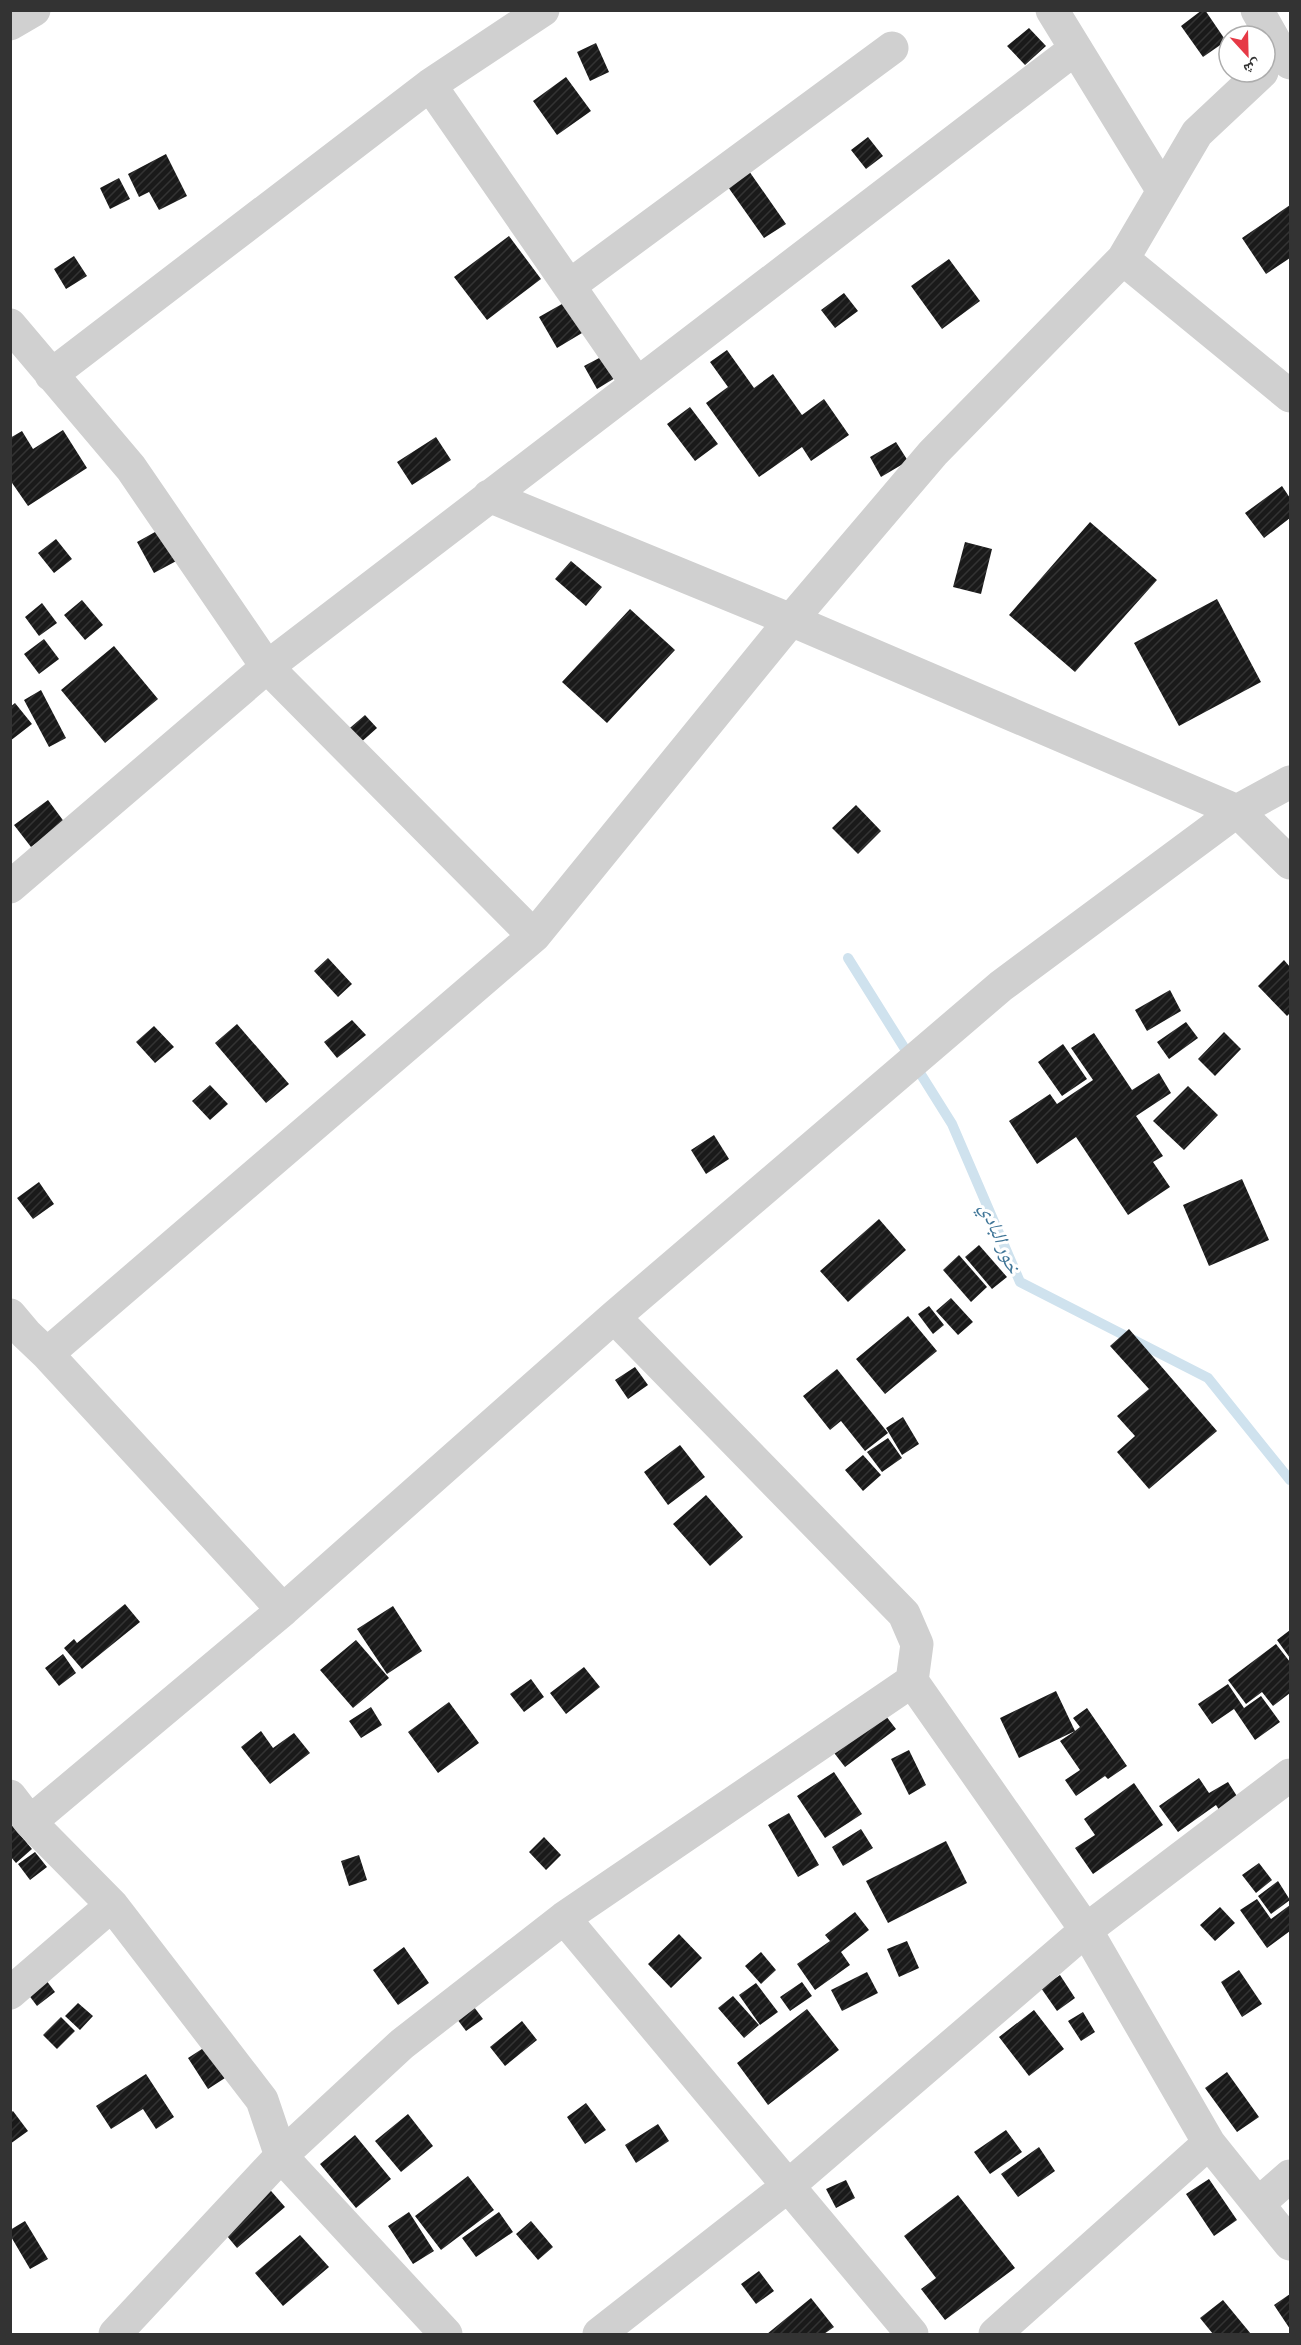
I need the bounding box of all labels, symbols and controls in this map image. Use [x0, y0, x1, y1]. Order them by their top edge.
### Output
north arrow [1217, 24, 1277, 84]
text: ش [1241, 55, 1265, 81]
water label: خور البادي [972, 1198, 1029, 1279]

